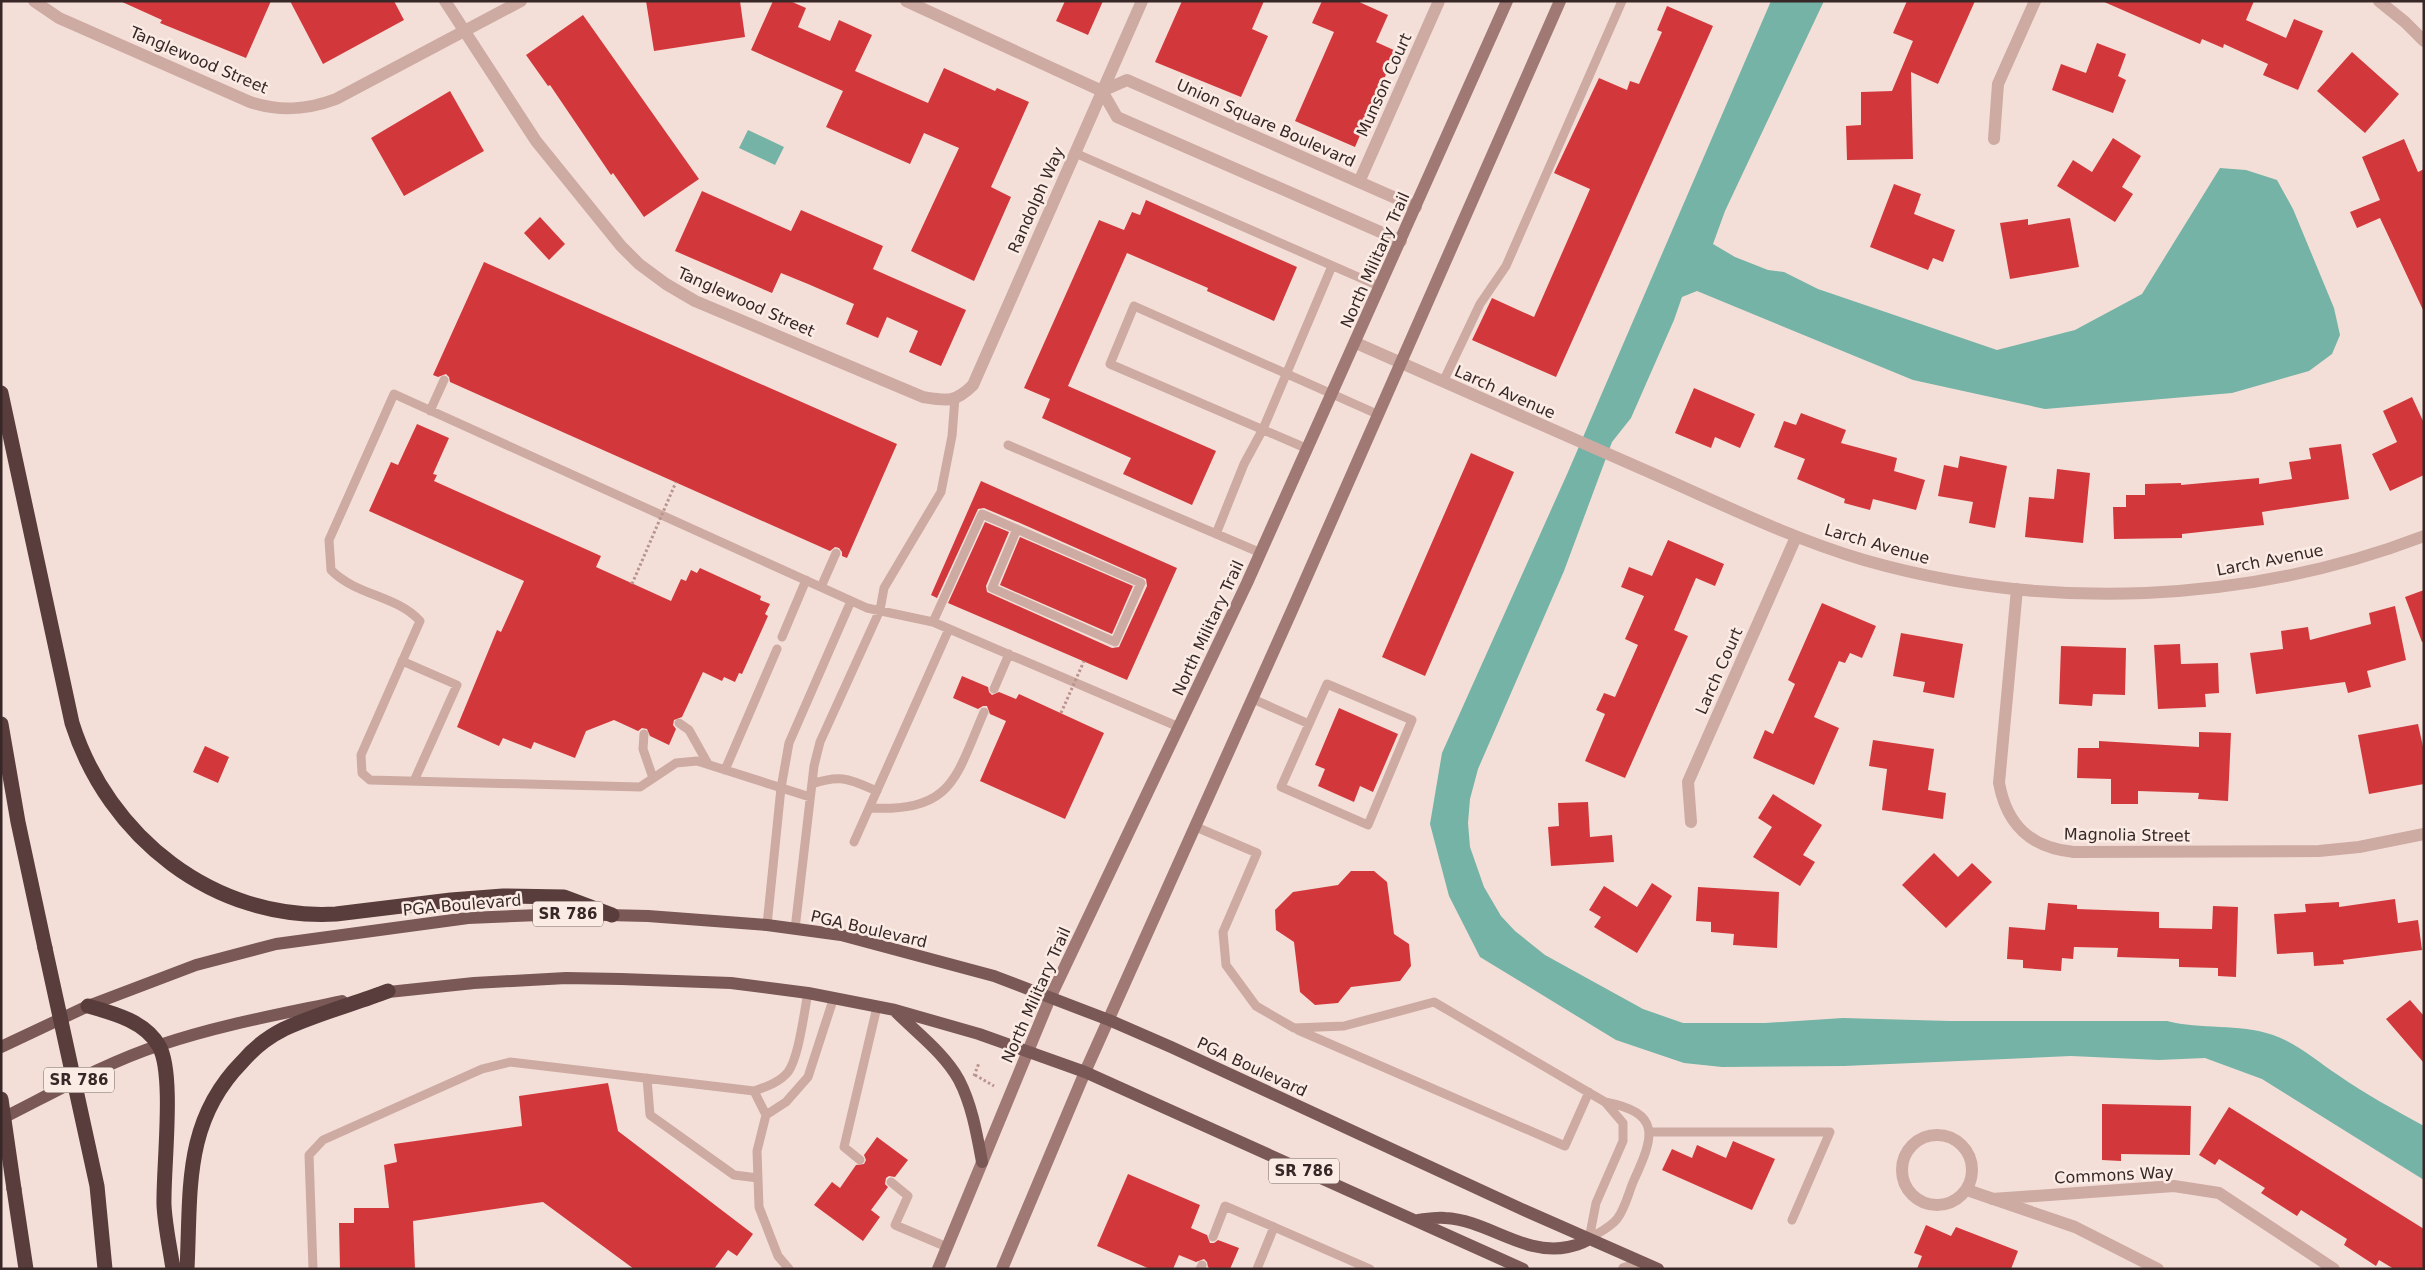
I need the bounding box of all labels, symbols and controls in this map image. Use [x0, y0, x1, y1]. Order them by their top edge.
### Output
street label: Tanglewood Street [126, 22, 271, 98]
street label: Munson Court [1353, 30, 1415, 140]
street label: Union Square Boulevard [1174, 75, 1358, 171]
street label: Randolph Way [1004, 144, 1068, 256]
street label: North Military Trail [1336, 189, 1414, 331]
street label: Tanglewood Street [674, 263, 817, 341]
street label: Larch Avenue [1452, 361, 1558, 423]
street label: Larch Avenue [1822, 520, 1932, 568]
street label: Larch Avenue [2215, 540, 2325, 580]
street label: North Military Trail [1168, 557, 1248, 699]
street label: Larch Court [1691, 625, 1747, 717]
street label: Magnolia Street [2064, 824, 2190, 846]
street label: PGA Boulevard [402, 890, 522, 920]
road number: SR 786 [533, 902, 603, 926]
street label: PGA Boulevard [809, 906, 929, 952]
street label: North Military Trail [997, 924, 1075, 1066]
street label: PGA Boulevard [1194, 1033, 1310, 1101]
road number: SR 786 [44, 1068, 114, 1092]
road number: SR 786 [1269, 1158, 1339, 1184]
street label: Commons Way [2054, 1162, 2174, 1188]

